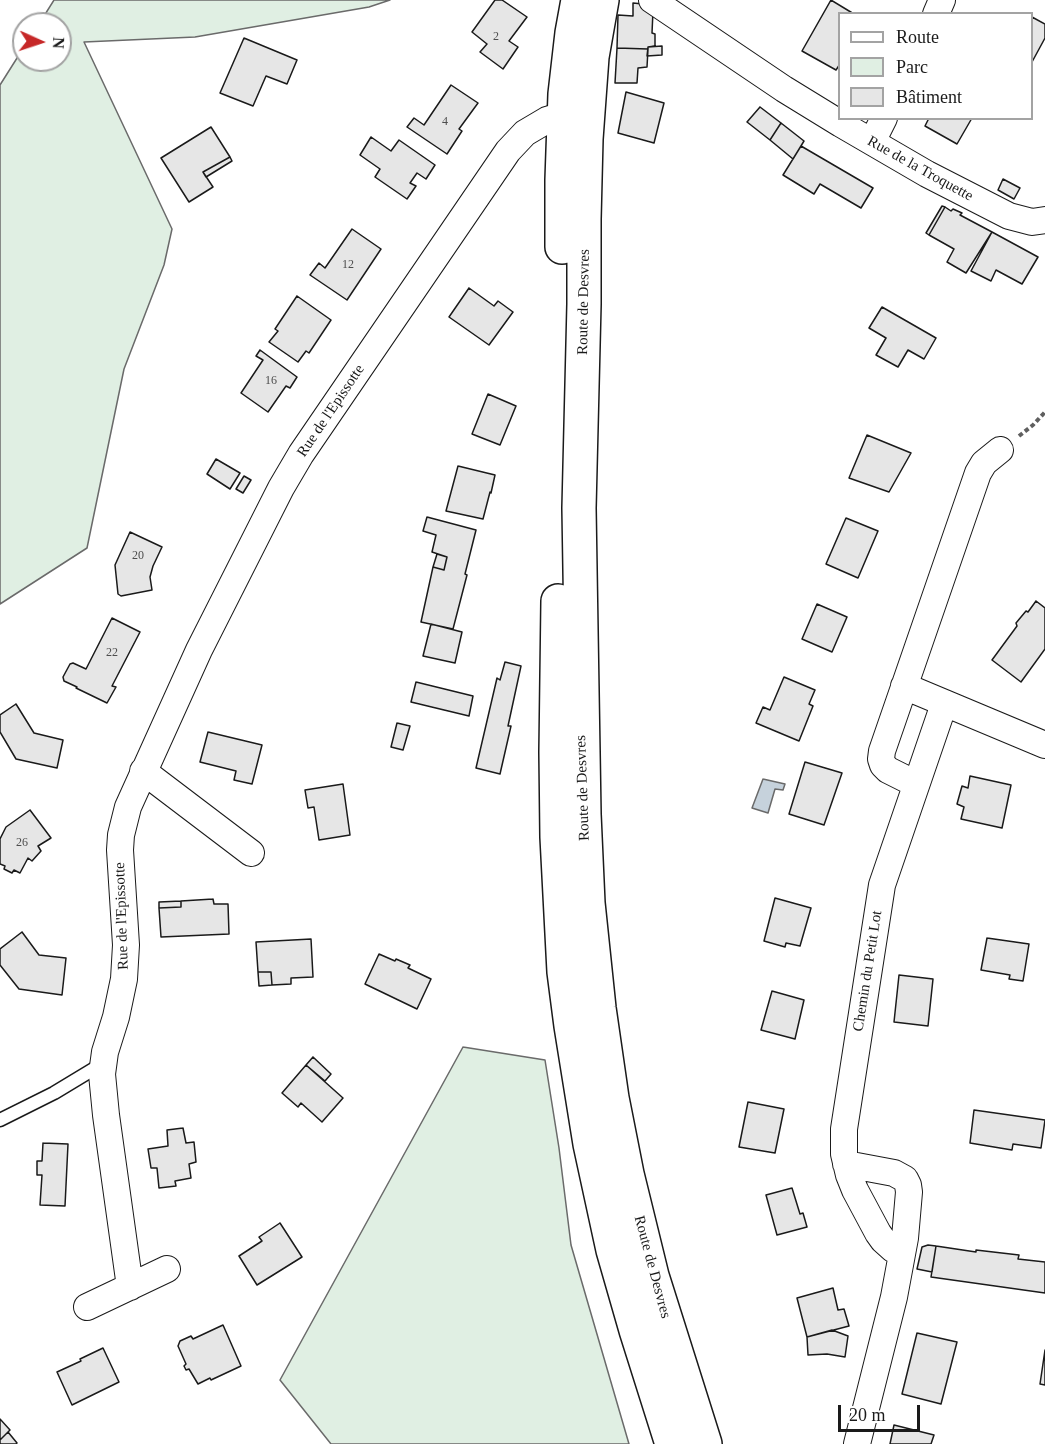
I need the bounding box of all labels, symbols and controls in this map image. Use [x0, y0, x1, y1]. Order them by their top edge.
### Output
north arrow [12, 12, 72, 72]
legend [838, 12, 1033, 120]
text: Route [896, 27, 939, 47]
house number: 2 [493, 30, 499, 44]
text: N [50, 37, 67, 49]
text: Parc [896, 57, 928, 77]
text: Bâtiment [896, 87, 962, 107]
house number: 4 [442, 115, 448, 129]
street label: Rue de la Troquette [864, 132, 976, 206]
street label: Route de Desvres [574, 249, 594, 355]
house number: 12 [342, 258, 354, 272]
street label: Rue de l'Epissotte [293, 361, 369, 461]
house number: 16 [265, 374, 277, 388]
house number: 20 [132, 549, 144, 563]
house number: 22 [106, 646, 118, 660]
street label: Route de Desvres [572, 735, 594, 841]
house number: 26 [16, 836, 28, 850]
street label: Rue de l'Epissotte [111, 862, 133, 970]
street label: Chemin du Petit Lot [850, 909, 886, 1033]
street label: Route de Desvres [630, 1214, 674, 1320]
scale bar [841, 1393, 924, 1431]
text: 20 m [849, 1405, 886, 1425]

